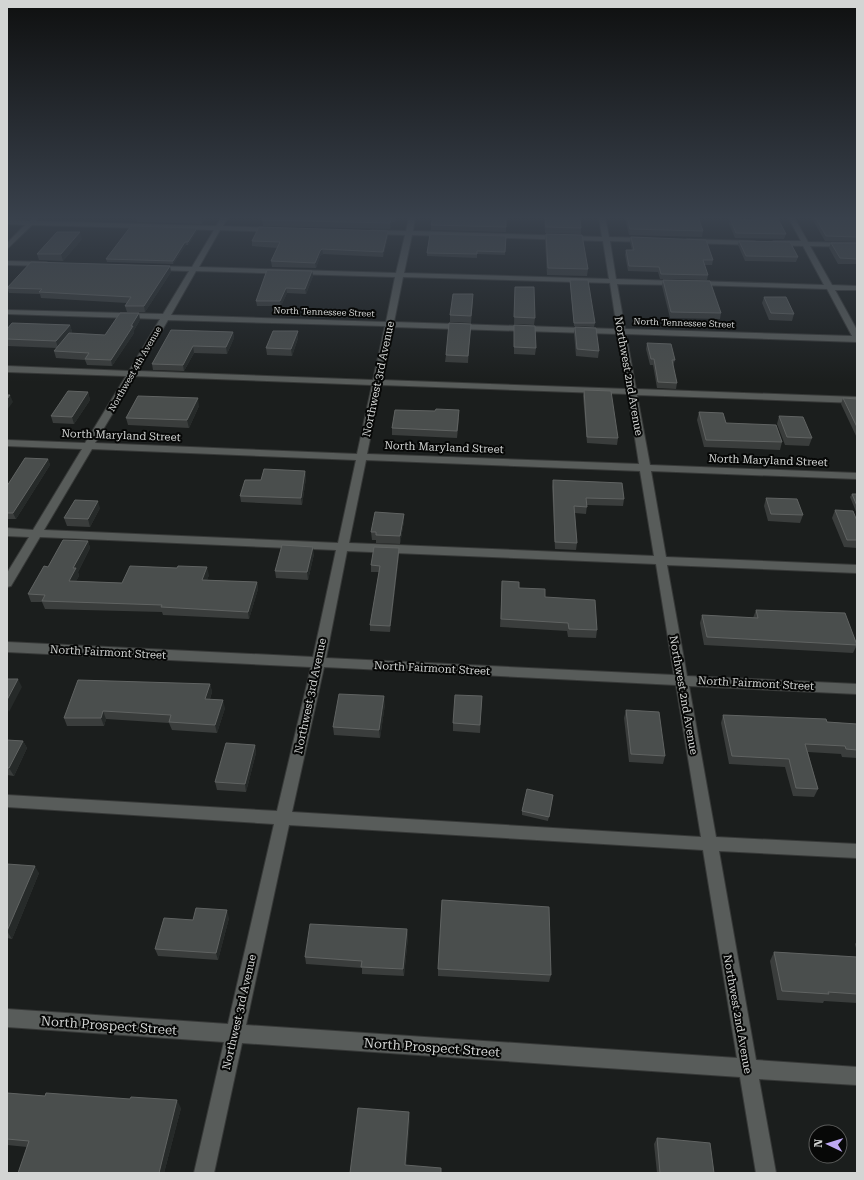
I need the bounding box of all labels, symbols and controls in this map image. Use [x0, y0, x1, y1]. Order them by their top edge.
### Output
street label: North Tennessee Street [273, 305, 375, 319]
street label: Northwest 2nd Avenue [612, 315, 645, 437]
street label: North Tennessee Street [633, 316, 735, 330]
street label: Northwest 3rd Avenue [360, 320, 397, 438]
street label: Northwest 4th Avenue [107, 325, 163, 413]
street label: North Maryland Street [61, 427, 181, 444]
street label: North Maryland Street [384, 439, 504, 456]
street label: North Maryland Street [708, 452, 828, 469]
street label: Northwest 2nd Avenue [667, 634, 700, 756]
street label: Northwest 3rd Avenue [292, 637, 329, 755]
street label: North Fairmont Street [49, 643, 166, 662]
street label: North Fairmont Street [373, 659, 490, 678]
street label: North Fairmont Street [697, 674, 814, 693]
street label: Northwest 3rd Avenue [220, 953, 259, 1071]
street label: Northwest 2nd Avenue [721, 953, 754, 1075]
street label: North Prospect Street [40, 1013, 178, 1038]
street label: North Prospect Street [363, 1035, 501, 1060]
north arrow [808, 1124, 848, 1164]
text: N [812, 1138, 825, 1148]

